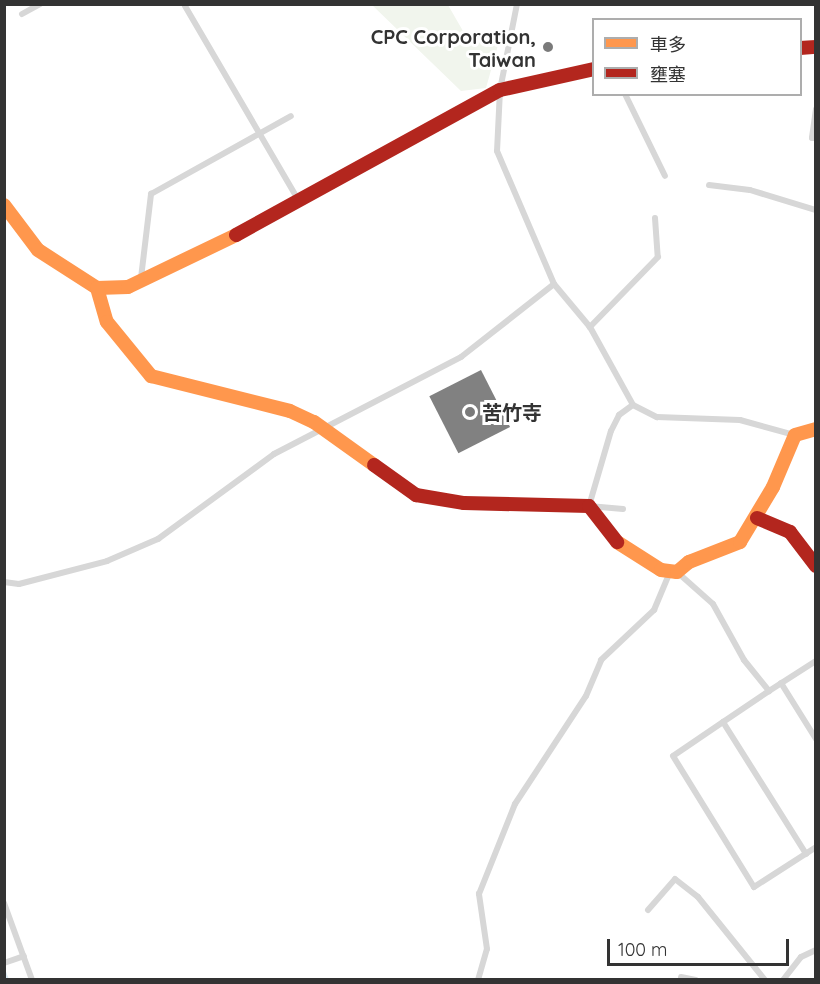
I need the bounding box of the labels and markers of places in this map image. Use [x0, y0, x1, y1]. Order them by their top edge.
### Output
place label: CPC Corporation, Taiwan [371, 24, 536, 71]
marker: CPC Corporation, Taiwan [541, 40, 555, 54]
place label: 苦竹寺 [482, 400, 542, 424]
marker: 苦竹寺 [463, 405, 477, 419]

